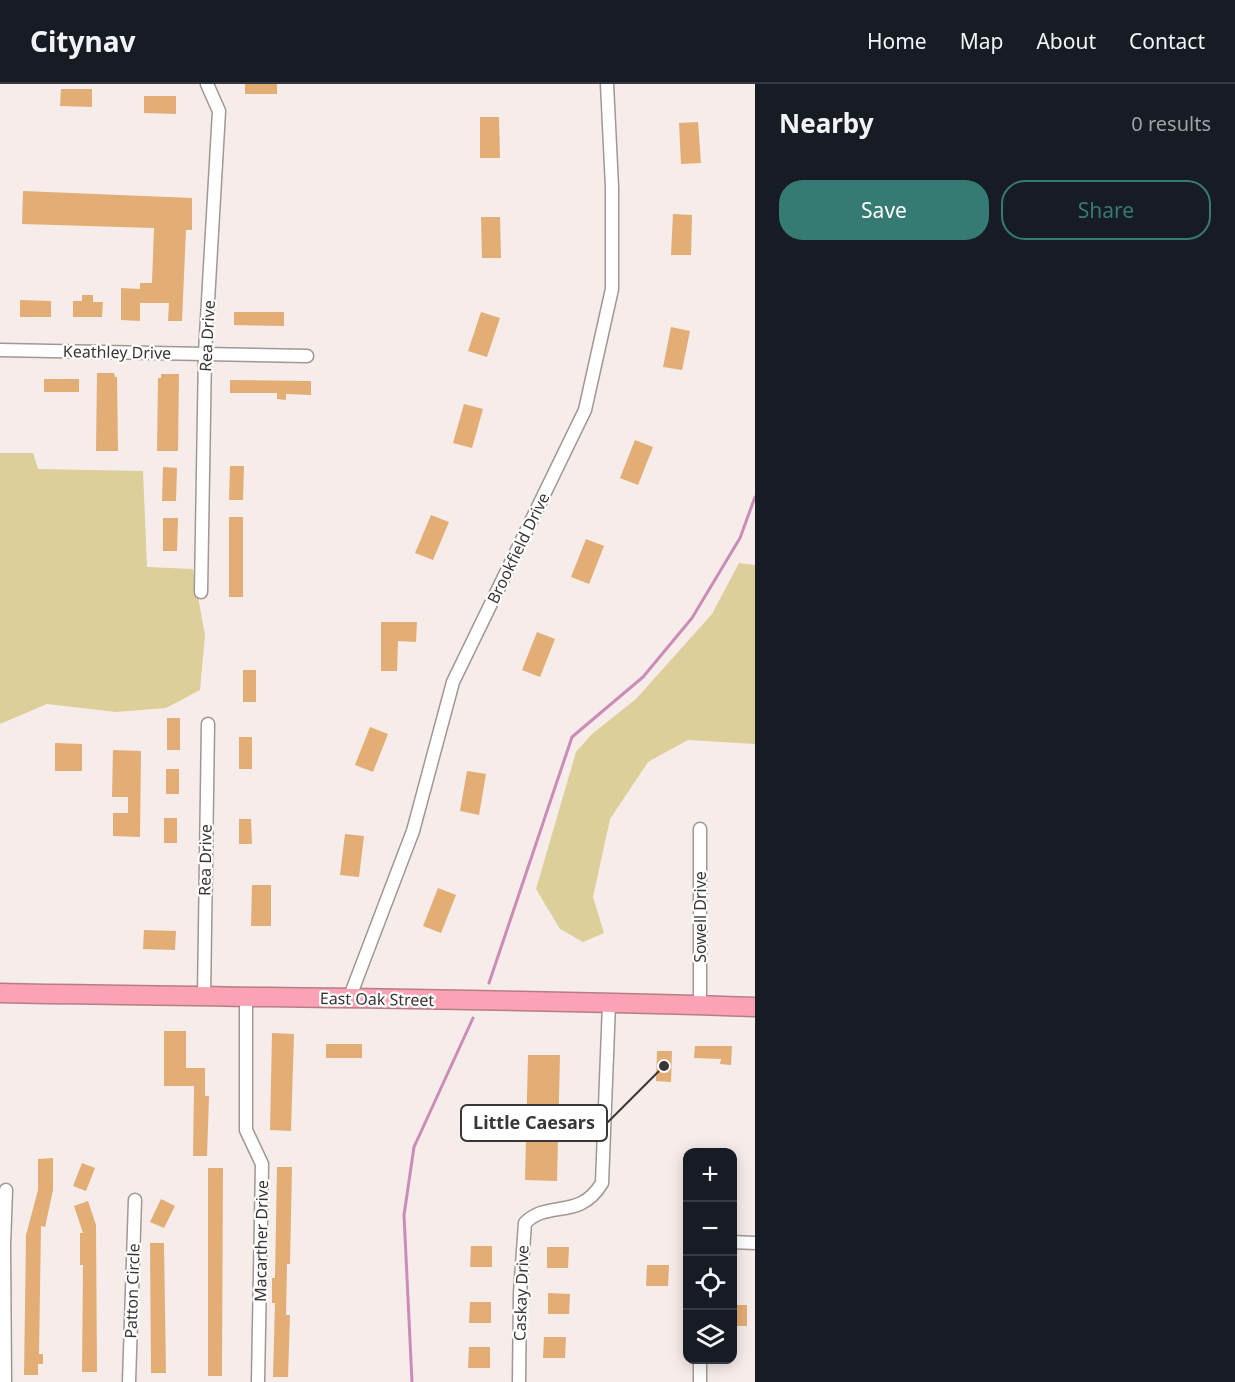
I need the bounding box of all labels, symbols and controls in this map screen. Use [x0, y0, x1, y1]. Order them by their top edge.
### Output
text: Citynav [30, 22, 135, 60]
text: Home [867, 27, 927, 55]
text: Map [960, 27, 1003, 55]
text: About [1036, 27, 1096, 55]
text: Contact [1129, 27, 1205, 55]
text: Nearby [779, 105, 874, 141]
text: 0 results [1131, 110, 1211, 137]
button: Save [779, 180, 989, 240]
button: Share [1001, 180, 1211, 240]
street label: Rea Drive [194, 300, 220, 372]
street label: Keathley Drive [63, 340, 171, 364]
street label: Brookfield Drive [482, 489, 554, 607]
street label: Rea Drive [193, 824, 217, 896]
street label: Sowell Drive [689, 871, 711, 963]
street label: East Oak Street [320, 987, 435, 1011]
callout: Little Caesars [461, 1105, 607, 1141]
text: Little Caesars [473, 1110, 595, 1134]
map controls [683, 1148, 737, 1364]
button: + [683, 1148, 737, 1202]
street label: Macarther Drive [249, 1180, 273, 1302]
button: − [683, 1202, 737, 1256]
street label: Patton Circle [119, 1243, 145, 1339]
street label: Caskay Drive [508, 1245, 534, 1341]
button: locate [683, 1256, 737, 1310]
button: layers [683, 1310, 737, 1364]

